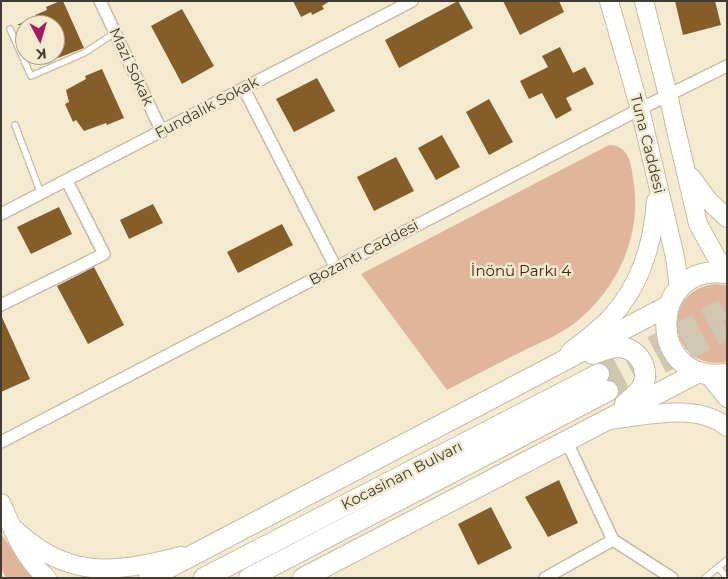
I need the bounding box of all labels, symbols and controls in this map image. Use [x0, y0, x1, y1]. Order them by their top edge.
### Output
north arrow [15, 15, 65, 65]
street label: Mazi Sokak [105, 25, 157, 109]
text: K [35, 44, 48, 63]
street label: Fundalık Sokak [152, 73, 262, 143]
street label: Tuna Caddesi [626, 93, 668, 195]
street label: Bozantı Caddesi [306, 217, 422, 289]
park label: İnönü Parkı 4 [471, 263, 571, 281]
street label: Kocasinan Bulvarı [338, 438, 466, 514]

